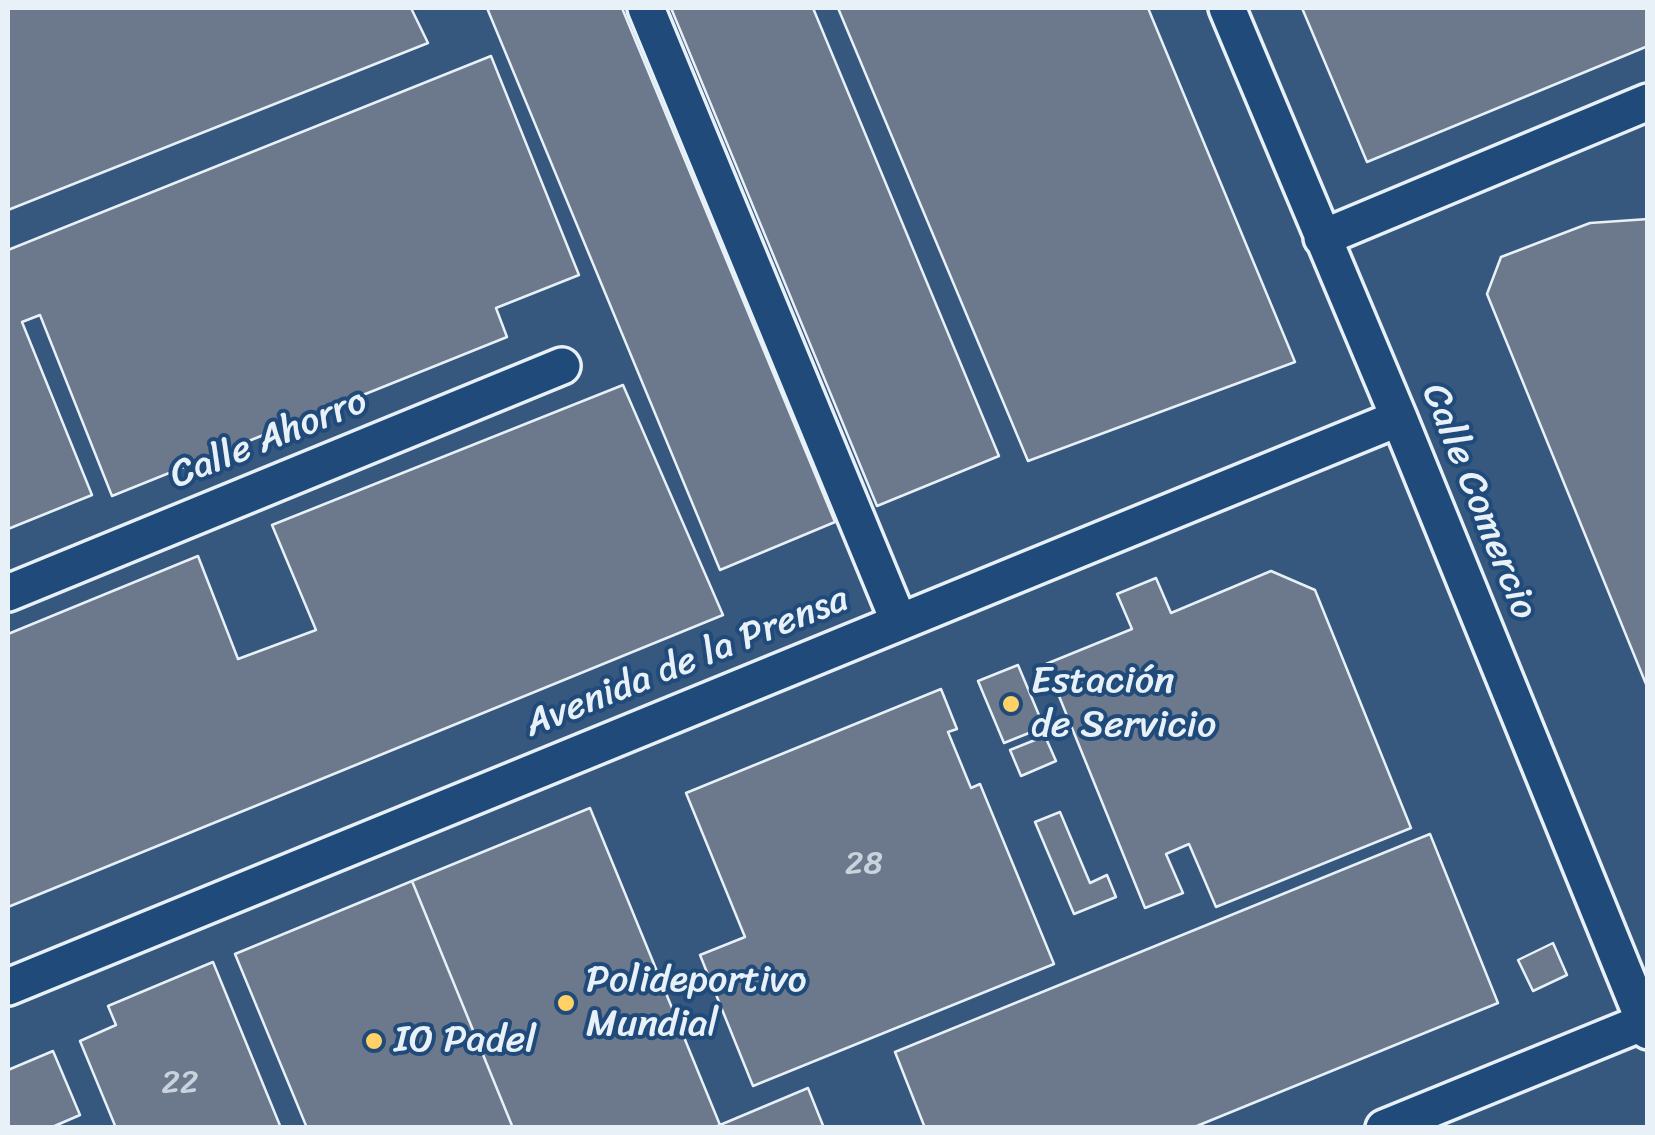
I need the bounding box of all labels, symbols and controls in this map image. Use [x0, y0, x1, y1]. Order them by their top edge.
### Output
street label: Calle Comercio [1410, 378, 1546, 626]
street label: Calle Ahorro [164, 380, 374, 500]
street label: Avenida de la Prensa [519, 577, 855, 749]
place label: Estación de Servicio [1031, 659, 1216, 748]
marker: Estación de Servicio [1000, 693, 1022, 715]
house number: 28 [845, 846, 883, 884]
place label: Polideportivo Mundial [586, 958, 807, 1048]
marker: Polideportivo Mundial [555, 992, 577, 1014]
place label: IO Padel [394, 1018, 536, 1064]
marker: IO Padel [363, 1030, 385, 1052]
house number: 22 [162, 1065, 198, 1103]

